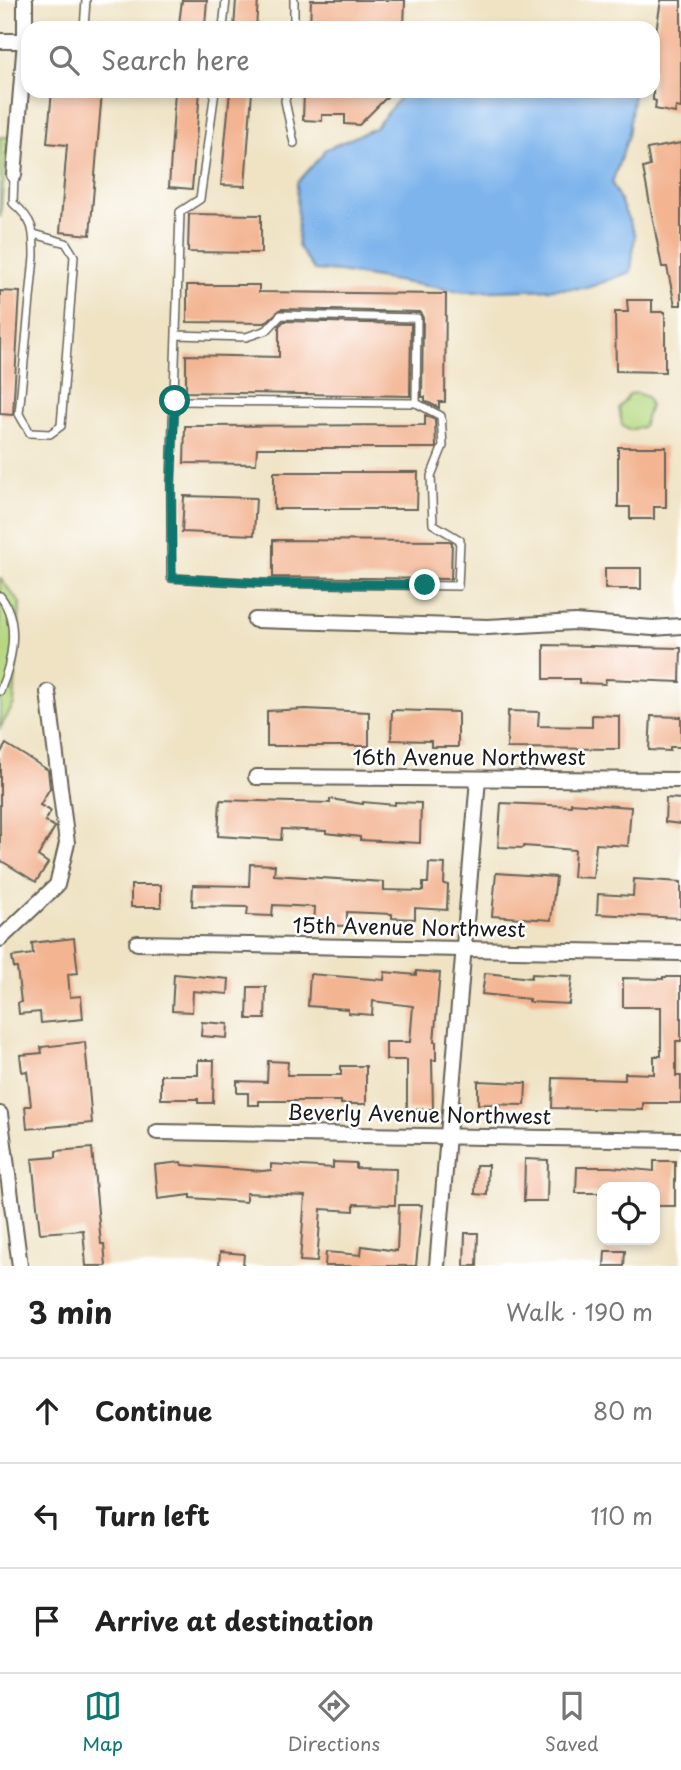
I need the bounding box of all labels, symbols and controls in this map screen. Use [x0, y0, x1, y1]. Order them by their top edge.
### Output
search box [21, 21, 660, 98]
text: Search here [101, 40, 250, 79]
icon: search [45, 41, 83, 79]
route start [159, 385, 190, 416]
route end [409, 569, 440, 600]
street label: 16th Avenue Northwest [352, 740, 586, 772]
street label: 15th Avenue Northwest [292, 908, 526, 944]
street label: Beverly Avenue Northwest [287, 1095, 551, 1131]
map controls [597, 1182, 660, 1245]
button: locate [597, 1182, 660, 1245]
text: 3 min [28, 1289, 113, 1334]
text: Walk · 190 m [506, 1294, 653, 1329]
text: Continue [95, 1391, 212, 1430]
icon: ahead [28, 1392, 66, 1430]
text: 80 m [593, 1393, 653, 1428]
text: Turn left [95, 1496, 210, 1535]
icon: left [28, 1497, 66, 1535]
text: 110 m [591, 1498, 653, 1533]
text: Arrive at destination [95, 1601, 374, 1640]
icon: arrive [28, 1602, 66, 1640]
tab: Map [82, 1687, 123, 1757]
tab: Directions [288, 1687, 380, 1757]
tab: Saved [545, 1687, 599, 1757]

